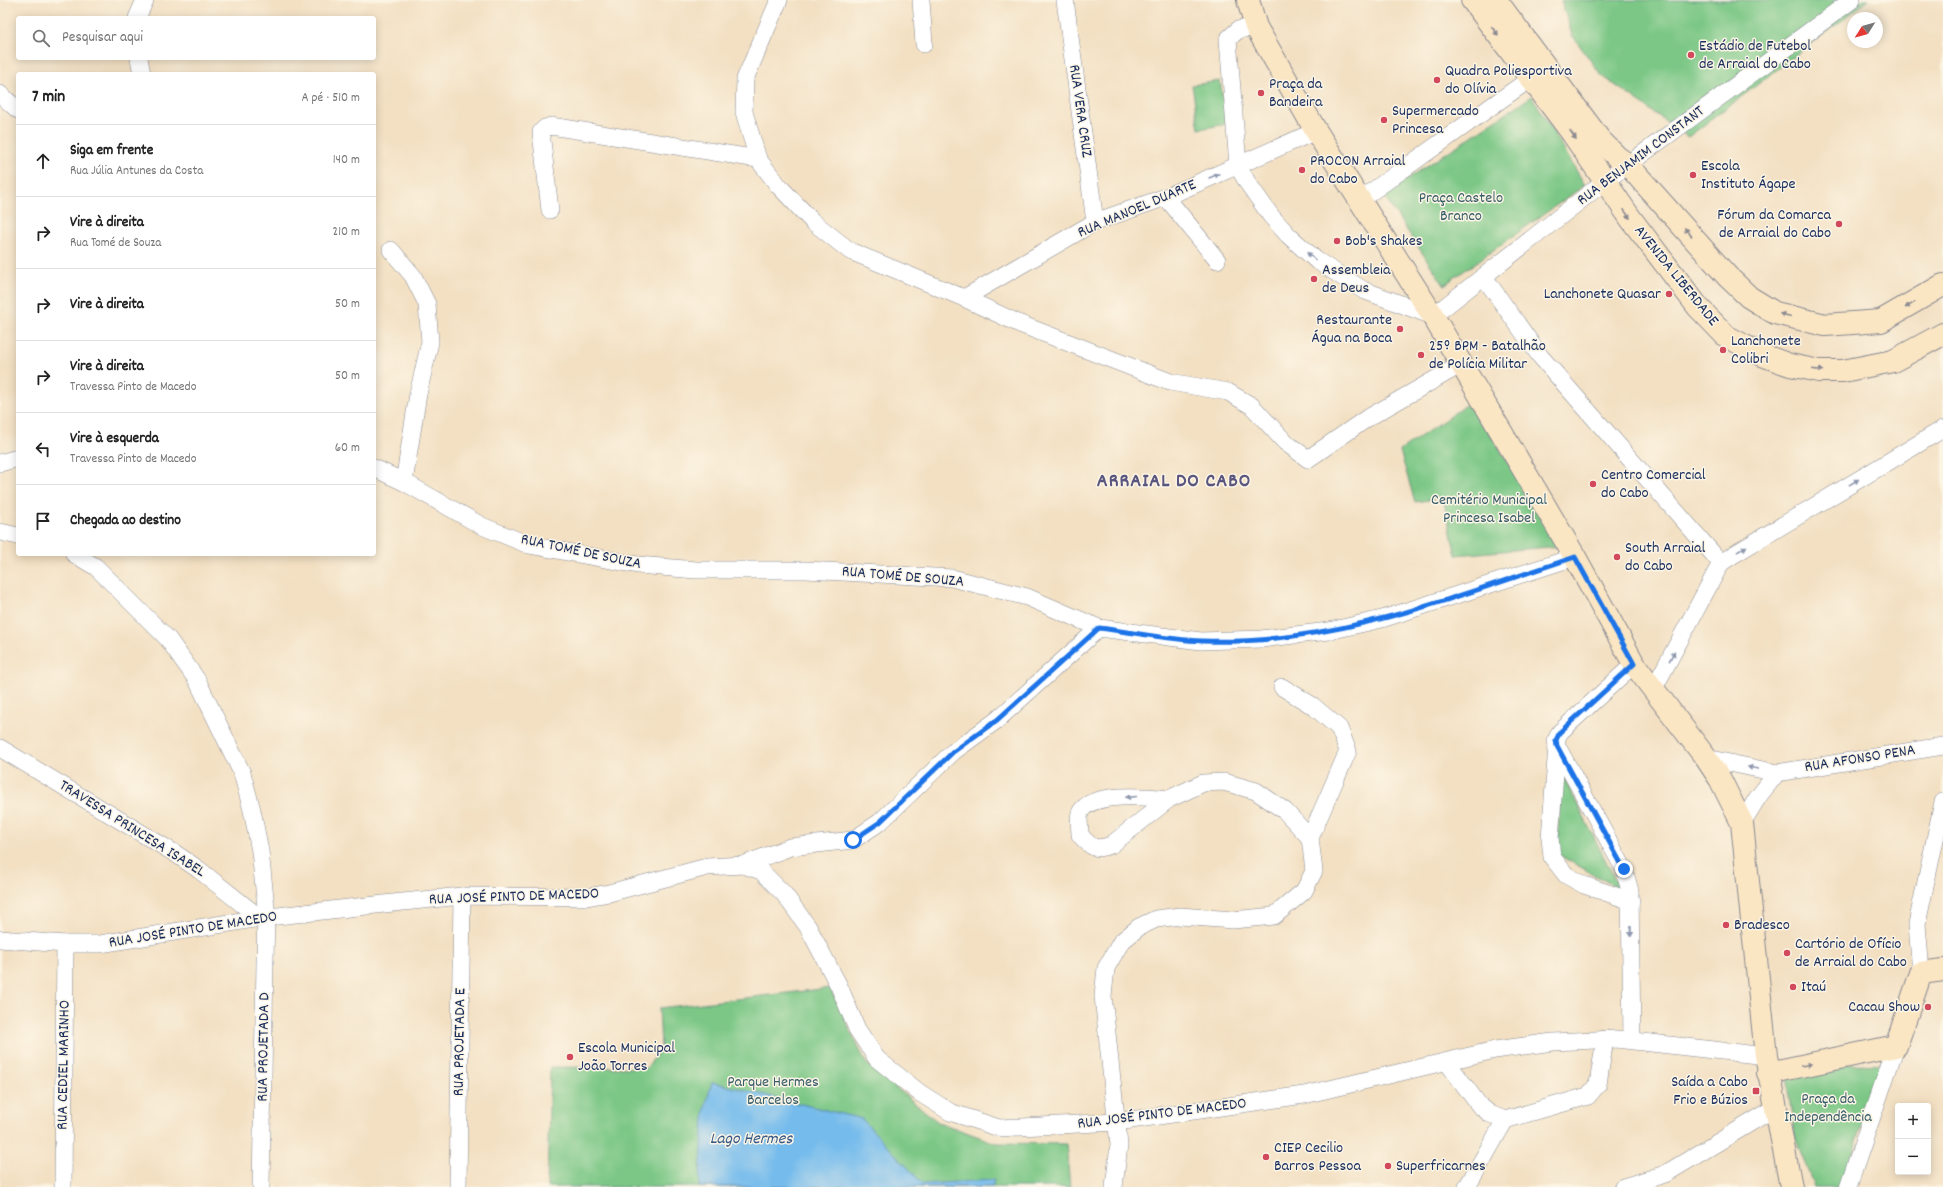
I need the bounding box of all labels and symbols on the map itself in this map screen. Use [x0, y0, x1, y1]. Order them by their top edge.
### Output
north arrow [1847, 12, 1883, 48]
one-way arrow [1491, 26, 1499, 37]
place label: Estádio de Futebol de Arraial do Cabo [1699, 35, 1811, 76]
marker: Estádio de Futebol de Arraial do Cabo [1686, 50, 1696, 60]
place label: Quadra Poliesportiva do Olívia [1445, 60, 1572, 101]
street label: RUA VERA CRUZ [1062, 63, 1098, 159]
place label: Praça da Bandeira [1269, 73, 1323, 114]
marker: Quadra Poliesportiva do Olívia [1432, 75, 1442, 85]
marker: Praça da Bandeira [1256, 88, 1266, 98]
place label: Supermercado Princesa [1392, 100, 1479, 141]
street label: RUA BENJAMIM CONSTANT [1573, 100, 1710, 212]
marker: Supermercado Princesa [1379, 115, 1389, 125]
one-way arrow [1569, 130, 1577, 140]
place label: PROCON Arraial do Cabo [1310, 150, 1405, 191]
place label: Escola Instituto Ágape [1701, 155, 1796, 196]
marker: PROCON Arraial do Cabo [1297, 165, 1307, 175]
marker: Escola Instituto Ágape [1688, 170, 1698, 180]
street label: RUA MANOEL DUARTE [1074, 173, 1200, 244]
one-way arrow [1209, 173, 1221, 179]
park label: Praça Castelo Branco [1419, 187, 1503, 228]
place label: Fórum da Comarca de Arraial do Cabo [1717, 204, 1831, 245]
one-way arrow [1623, 209, 1631, 219]
marker: Fórum da Comarca de Arraial do Cabo [1834, 219, 1844, 229]
street label: AVENIDA LIBERDADE [1628, 221, 1724, 332]
one-way arrow [1684, 226, 1693, 237]
place label: Bob's Shakes [1345, 230, 1423, 253]
marker: Bob's Shakes [1332, 236, 1342, 246]
one-way arrow [1306, 251, 1316, 260]
place label: Assembleia de Deus [1322, 259, 1391, 300]
marker: Assembleia de Deus [1309, 274, 1319, 284]
place label: Lanchonete Quasar [1544, 283, 1661, 306]
marker: Lanchonete Quasar [1664, 289, 1674, 299]
one-way arrow [1904, 301, 1915, 308]
place label: Restaurante Água na Boca [1311, 309, 1392, 350]
one-way arrow [1779, 312, 1791, 318]
marker: Restaurante Água na Boca [1395, 324, 1405, 334]
place label: Lanchonete Colibri [1731, 330, 1801, 371]
place label: 25º BPM - Batalhão de Polícia Militar [1429, 335, 1546, 376]
marker: Lanchonete Colibri [1718, 345, 1728, 355]
marker: 25º BPM - Batalhão de Polícia Militar [1416, 350, 1426, 360]
one-way arrow [1812, 367, 1824, 373]
place label: Centro Comercial do Cabo [1601, 464, 1706, 505]
district label: ARRAIAL DO CABO [1097, 468, 1251, 496]
one-way arrow [1848, 478, 1860, 485]
marker: Centro Comercial do Cabo [1588, 479, 1598, 489]
park label: Cemitério Municipal Princesa Isabel [1431, 489, 1547, 530]
street label: RUA TOMÉ DE SOUZA [519, 528, 644, 576]
place label: South Arraial do Cabo [1625, 537, 1706, 578]
one-way arrow [1737, 545, 1747, 553]
marker: South Arraial do Cabo [1612, 552, 1622, 562]
street label: RUA TOMÉ DE SOUZA [841, 560, 965, 594]
one-way arrow [1669, 650, 1676, 661]
street label: RUA AFONSO PENA [1803, 739, 1917, 779]
one-way arrow [1746, 764, 1759, 770]
street label: TRAVESSA PRINCESA ISABEL [54, 774, 210, 884]
one-way arrow [1124, 793, 1137, 800]
route start [844, 831, 862, 849]
route end [1615, 860, 1633, 878]
street label: RUA JOSÉ PINTO DE MACEDO [429, 883, 599, 911]
street label: RUA JOSÉ PINTO DE MACEDO [107, 905, 279, 955]
place label: Bradesco [1734, 914, 1790, 937]
marker: Bradesco [1721, 920, 1731, 930]
one-way arrow [1628, 925, 1634, 938]
place label: Cartório de Ofício de Arraial do Cabo [1795, 933, 1907, 974]
marker: Cartório de Ofício de Arraial do Cabo [1782, 948, 1792, 958]
place label: Itaú [1801, 976, 1826, 999]
marker: Itaú [1788, 982, 1798, 992]
street label: RUA PROJETADA E [448, 987, 472, 1096]
street label: RUA PROJETADA D [252, 992, 276, 1102]
place label: Cacau Show [1848, 996, 1920, 1019]
street label: RUA CEDIEL MARINHO [51, 1000, 77, 1130]
marker: Cacau Show [1923, 1002, 1933, 1012]
place label: Escola Municipal João Torres [578, 1037, 675, 1078]
marker: Escola Municipal João Torres [565, 1052, 575, 1062]
one-way arrow [1800, 1062, 1812, 1068]
park label: Parque Hermes Barcelos [727, 1071, 819, 1112]
place label: Saída a Cabo Frio e Búzios [1671, 1071, 1748, 1112]
marker: Saída a Cabo Frio e Búzios [1751, 1086, 1761, 1096]
park label: Praça da Independência [1784, 1088, 1872, 1129]
street label: RUA JOSÉ PINTO DE MACEDO [1076, 1092, 1248, 1136]
water label: Lago Hermes [710, 1128, 793, 1152]
place label: CIEP Cecilio Barros Pessoa [1274, 1137, 1361, 1178]
marker: CIEP Cecilio Barros Pessoa [1261, 1152, 1271, 1162]
place label: Superfricarnes [1396, 1155, 1486, 1178]
marker: Superfricarnes [1383, 1161, 1393, 1171]

